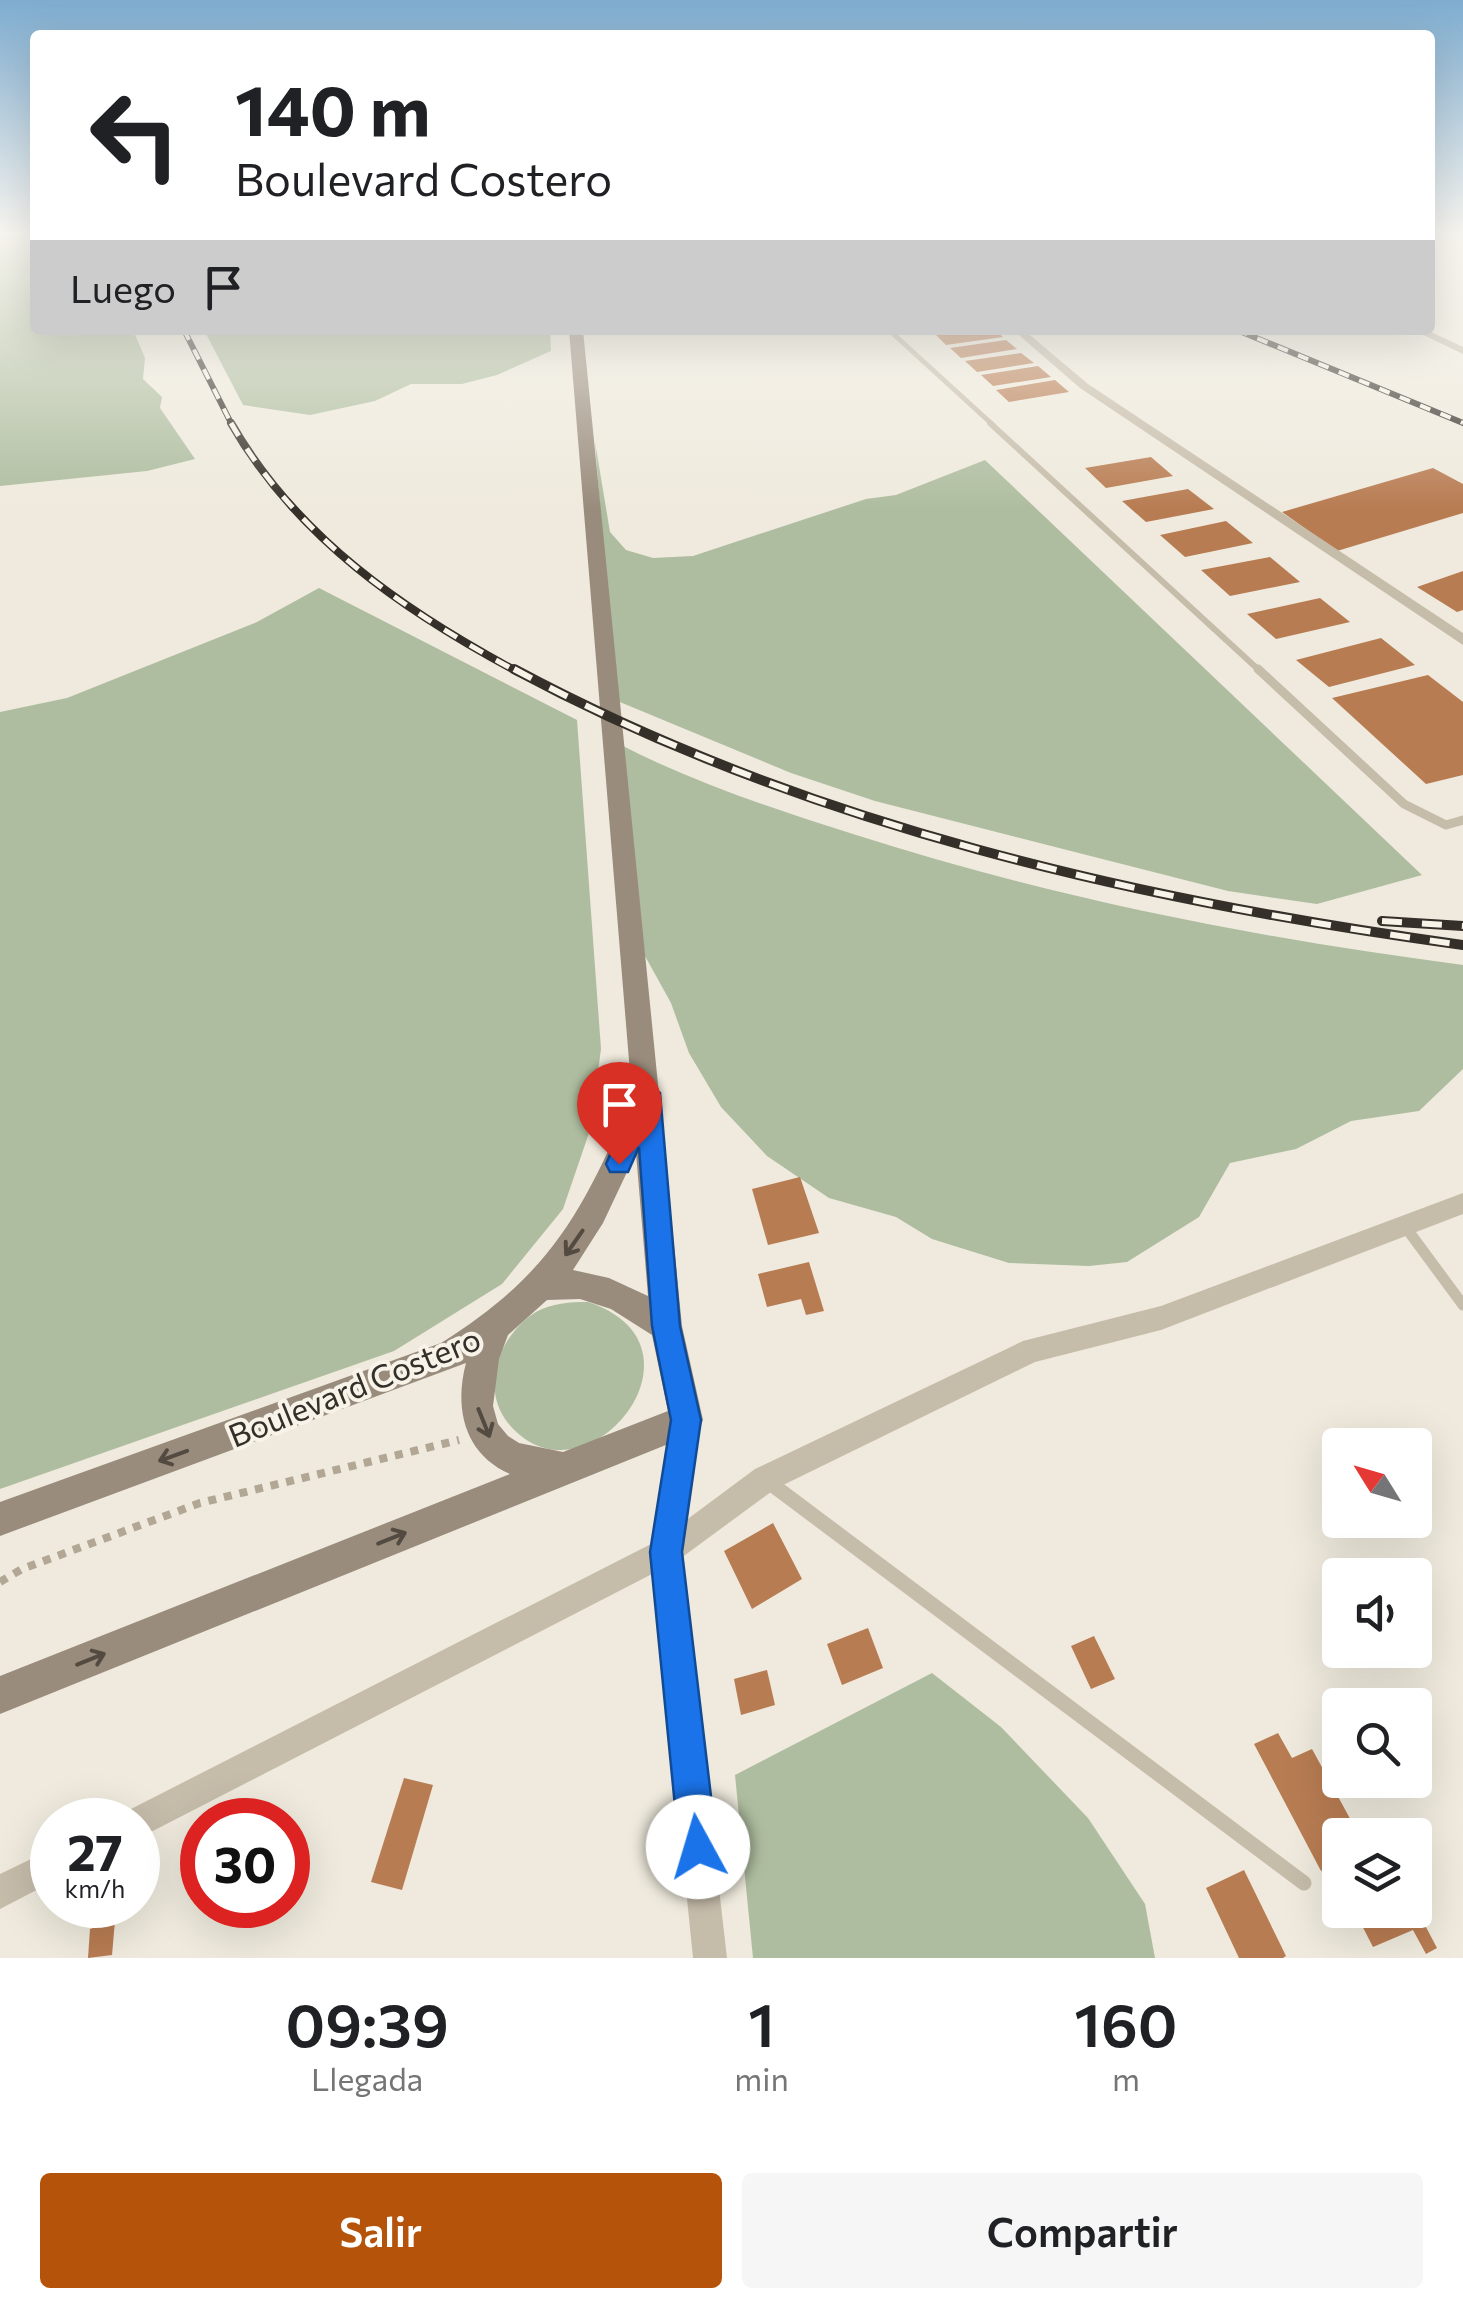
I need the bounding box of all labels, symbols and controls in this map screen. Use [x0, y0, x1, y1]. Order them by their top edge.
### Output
text: 140 m [235, 65, 431, 150]
icon: left [70, 70, 200, 200]
text: Boulevard Costero [235, 150, 612, 205]
icon: arrive [196, 260, 251, 315]
text: Luego [70, 264, 176, 311]
pin [577, 1062, 662, 1165]
icon: arrive [592, 1077, 647, 1132]
one-way arrow [564, 1229, 585, 1256]
street label: Boulevard Costero [222, 1317, 486, 1455]
one-way arrow [476, 1407, 494, 1438]
north arrow [1322, 1428, 1432, 1538]
map controls [1322, 1428, 1432, 1928]
one-way arrow [158, 1448, 189, 1466]
one-way arrow [376, 1527, 407, 1545]
button: sound [1322, 1558, 1432, 1668]
one-way arrow [75, 1648, 105, 1666]
button: search [1322, 1688, 1432, 1798]
position arrow [646, 1795, 750, 1899]
speed limit sign: 30 [180, 1798, 310, 1928]
button: layers [1322, 1818, 1432, 1928]
text: 27 [67, 1820, 123, 1881]
text: km/h [65, 1873, 125, 1903]
text: 09:39 [286, 1986, 449, 2059]
text: 1 [748, 1986, 775, 2059]
text: 160 [1074, 1986, 1177, 2059]
text: Llegada [311, 2058, 423, 2098]
text: min [734, 2058, 789, 2098]
text: m [1112, 2058, 1140, 2098]
button: Salir [40, 2173, 722, 2288]
button: Compartir [742, 2173, 1423, 2288]

